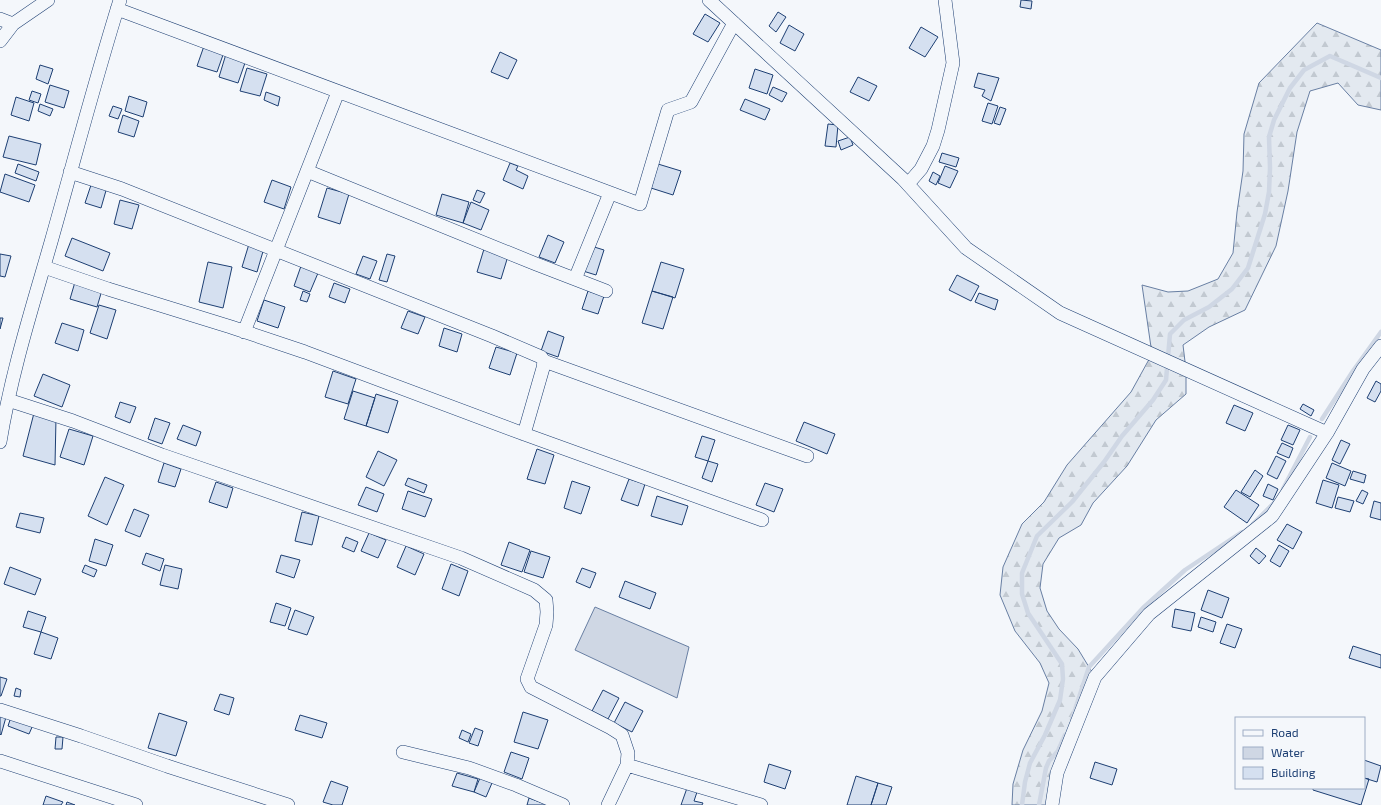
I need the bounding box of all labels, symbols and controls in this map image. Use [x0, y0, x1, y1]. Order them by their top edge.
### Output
legend [1235, 717, 1365, 789]
text: Road [1271, 725, 1299, 739]
text: Water [1271, 745, 1305, 759]
text: Building [1271, 765, 1316, 779]

